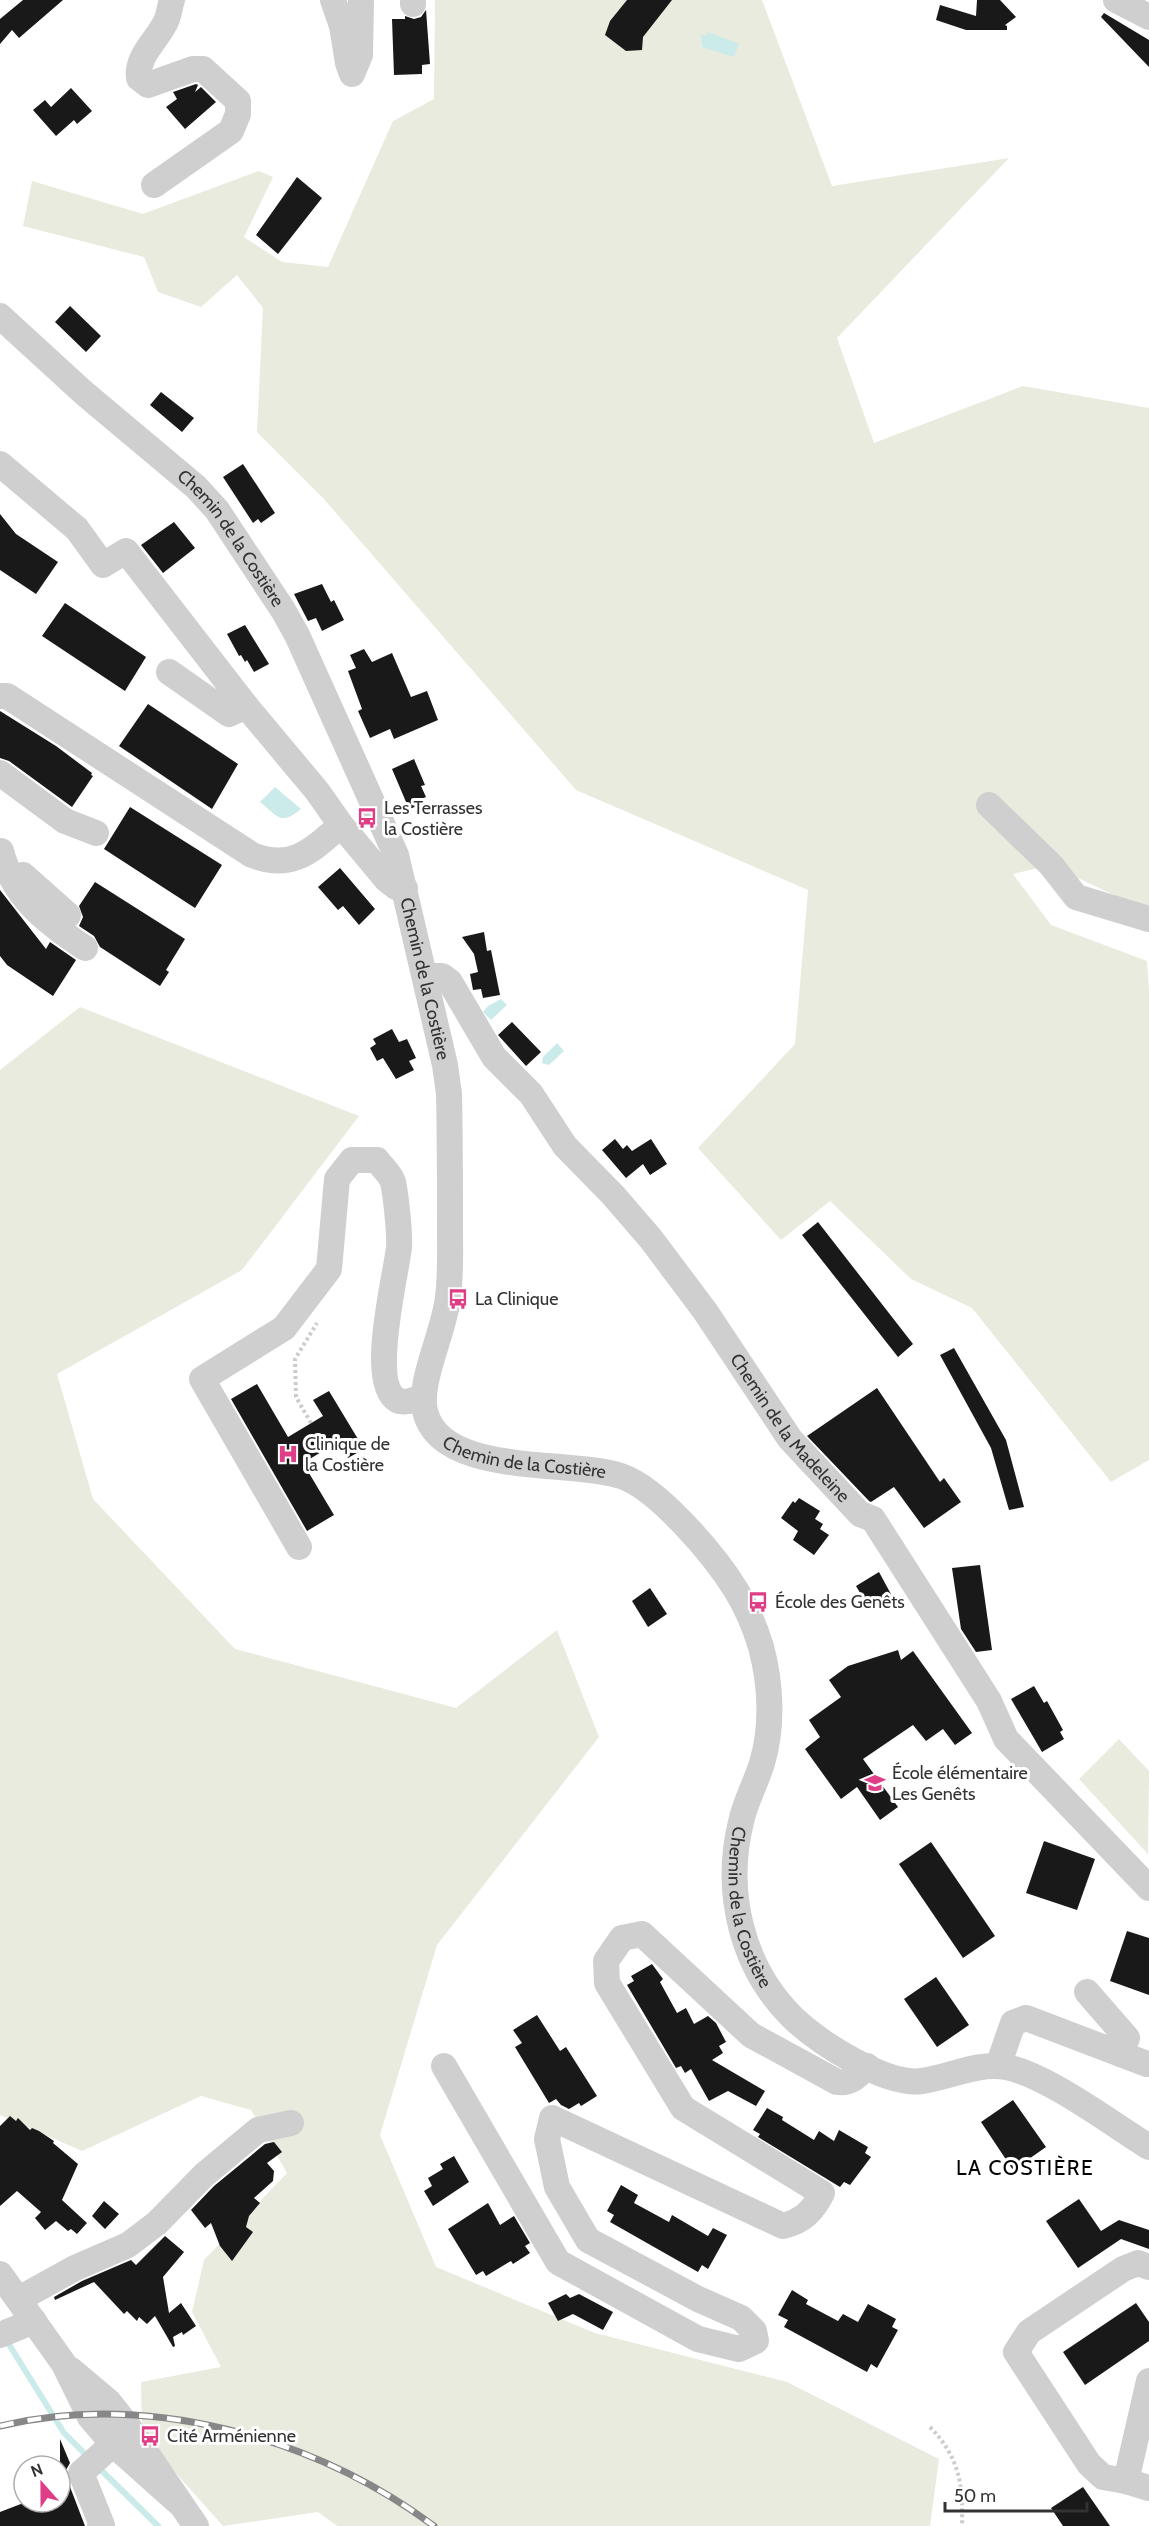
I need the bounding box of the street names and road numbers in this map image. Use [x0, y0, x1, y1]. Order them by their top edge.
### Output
street label: Chemin de la Costière [173, 465, 289, 611]
street label: Chemin de la Costière [395, 895, 454, 1062]
street label: Chemin de la Madeleine [725, 1349, 854, 1507]
street label: Chemin de la Costière [438, 1431, 608, 1483]
street label: Chemin de la Costière [724, 1825, 776, 1992]

